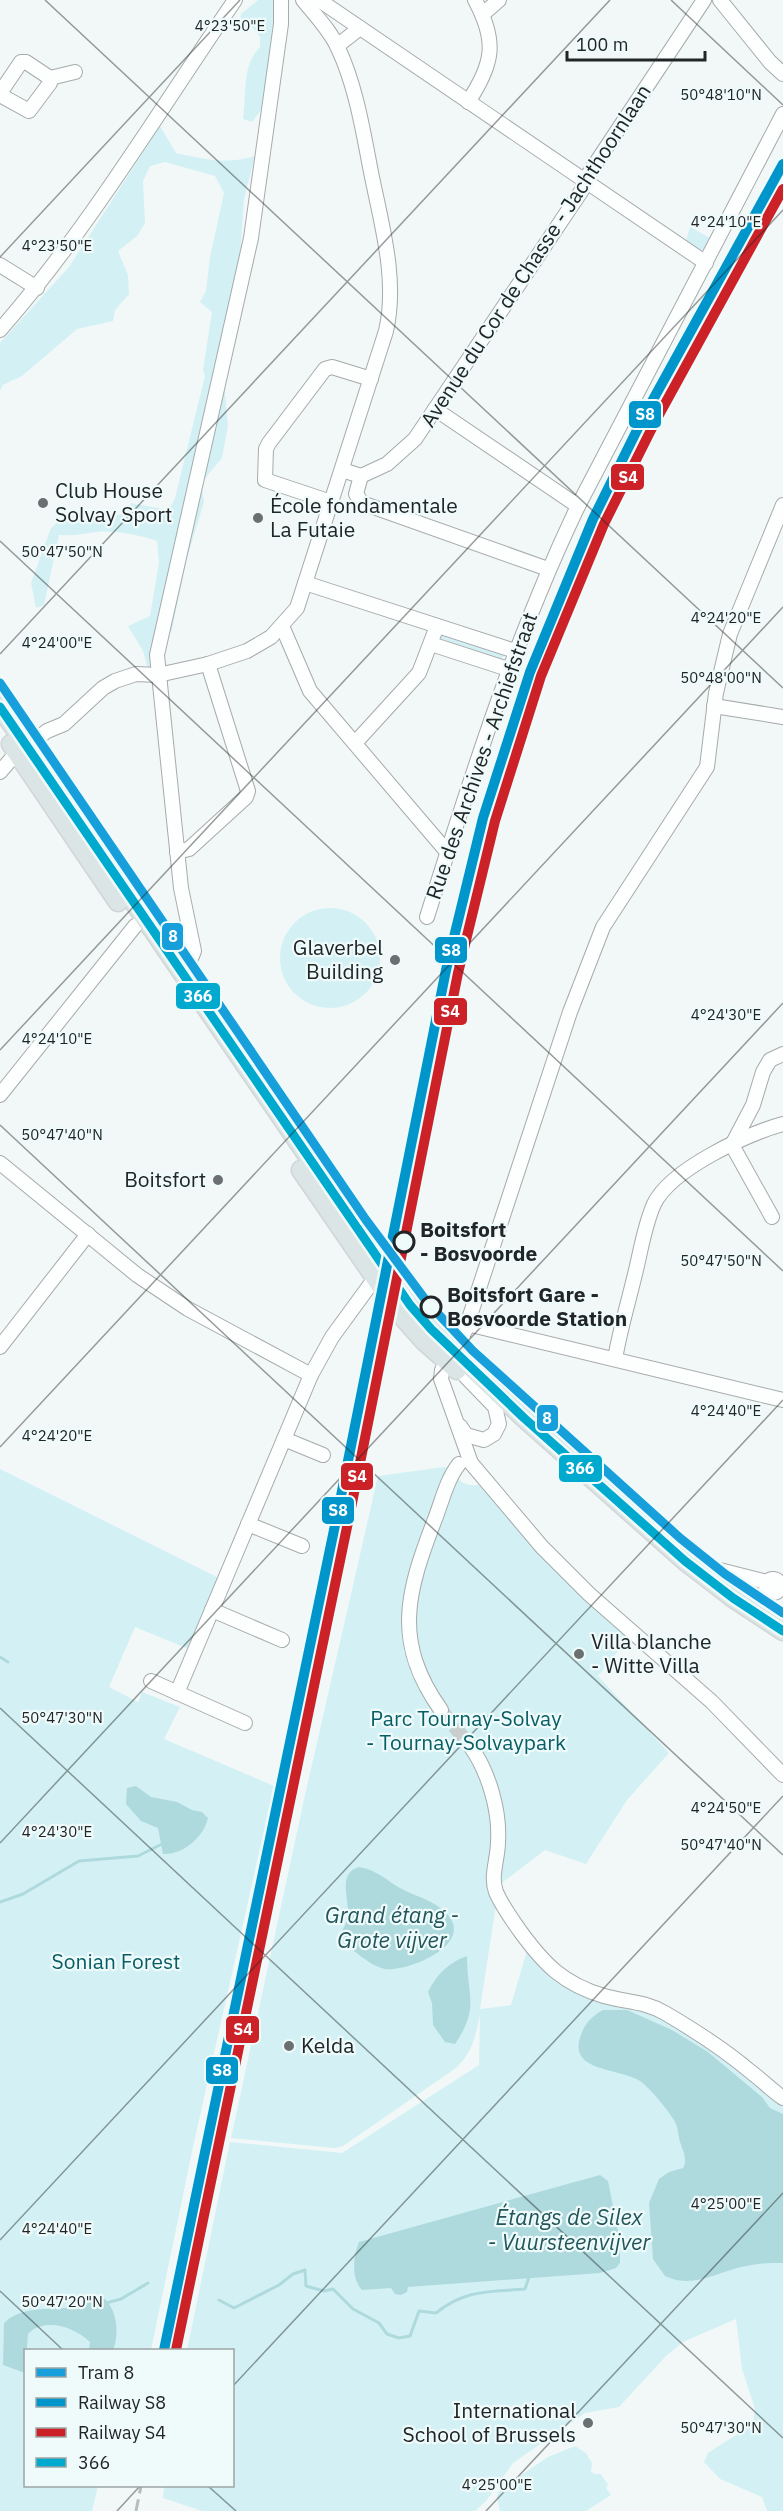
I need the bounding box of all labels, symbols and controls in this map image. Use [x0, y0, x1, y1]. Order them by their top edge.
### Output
text: 4°23'50"E [195, 16, 265, 35]
scale bar [567, 24, 705, 62]
text: 100 m [576, 33, 628, 56]
street label: Avenue du Cor de Chasse - Jachthoornlaan [414, 79, 657, 432]
text: 50°48'10"N [680, 85, 762, 104]
text: 4°24'10"E [691, 212, 761, 231]
text: 4°23'50"E [22, 236, 92, 255]
line badge: S8 [628, 400, 662, 429]
text: S8 [635, 404, 655, 424]
line badge: S4 [610, 463, 645, 491]
text: S4 [618, 467, 638, 487]
place label: Club House Solvay Sport [55, 476, 172, 528]
place label: École fondamentale La Futaie [270, 491, 458, 543]
marker: Club House Solvay Sport [36, 496, 50, 510]
marker: École fondamentale La Futaie [251, 511, 265, 525]
text: 50°47'50"N [21, 542, 103, 561]
street label: Rue des Archives - Archiefstraat [419, 608, 543, 903]
text: 4°24'20"E [691, 608, 761, 627]
text: 4°24'00"E [22, 633, 92, 652]
text: 50°48'00"N [680, 668, 762, 687]
line badge: 8 [161, 922, 184, 951]
text: 8 [168, 926, 178, 946]
place label: Glaverbel Building [293, 933, 383, 985]
line badge: S8 [434, 936, 468, 964]
text: S8 [441, 940, 461, 960]
marker: Glaverbel Building [388, 953, 402, 967]
line badge: 366 [175, 982, 221, 1010]
text: 366 [184, 986, 213, 1006]
line badge: S4 [433, 997, 468, 1026]
text: S4 [440, 1001, 460, 1021]
text: 4°24'30"E [691, 1005, 761, 1024]
text: 4°24'10"E [22, 1029, 92, 1048]
text: 50°47'40"N [21, 1125, 103, 1144]
place label: Boitsfort [124, 1165, 206, 1193]
marker: Boitsfort [211, 1173, 225, 1187]
place label: Boitsfort - Bosvoorde [420, 1215, 538, 1267]
marker: Boitsfort - Bosvoorde [393, 1231, 415, 1253]
text: 50°47'50"N [680, 1251, 762, 1270]
place label: Boitsfort Gare - Bosvoorde Station [447, 1280, 627, 1332]
marker: Boitsfort Gare - Bosvoorde Station [420, 1296, 442, 1318]
text: 4°24'40"E [691, 1401, 761, 1420]
line badge: 8 [536, 1404, 559, 1432]
text: 8 [542, 1408, 552, 1428]
text: 4°24'20"E [22, 1426, 92, 1445]
line badge: 366 [558, 1454, 603, 1483]
text: 366 [566, 1458, 595, 1478]
line badge: S4 [340, 1462, 374, 1491]
text: S4 [347, 1466, 367, 1486]
line badge: S8 [321, 1496, 355, 1525]
text: S8 [328, 1500, 348, 1520]
place label: Villa blanche - Witte Villa [591, 1627, 712, 1679]
marker: Villa blanche - Witte Villa [572, 1647, 586, 1661]
park label: Parc Tournay-Solvay - Tournay-Solvaypark [366, 1704, 566, 1756]
text: 50°47'30"N [21, 1708, 103, 1727]
text: 4°24'50"E [691, 1798, 761, 1817]
text: 4°24'30"E [22, 1822, 92, 1841]
text: 50°47'40"N [680, 1835, 762, 1854]
water label: Grand étang - Grote vijver [325, 1900, 459, 1954]
park label: Sonian Forest [52, 1947, 180, 1975]
line badge: S4 [225, 2015, 260, 2044]
text: S4 [233, 2019, 253, 2039]
place label: Kelda [301, 2031, 354, 2059]
marker: Kelda [282, 2039, 296, 2053]
line badge: S8 [205, 2056, 239, 2085]
text: S8 [212, 2060, 232, 2080]
text: 4°25'00"E [691, 2194, 761, 2213]
water label: Étangs de Silex - Vuursteenvijver [488, 2202, 651, 2256]
text: 4°24'40"E [22, 2219, 92, 2238]
text: 50°47'20"N [21, 2292, 103, 2311]
legend [24, 2349, 234, 2487]
text: Tram 8 [78, 2361, 134, 2384]
text: Railway S8 [78, 2391, 166, 2414]
place label: International School of Brussels [403, 2396, 576, 2448]
marker: International School of Brussels [581, 2416, 595, 2430]
text: 50°47'30"N [680, 2418, 762, 2437]
text: Railway S4 [78, 2421, 166, 2444]
text: 366 [78, 2451, 110, 2474]
text: 4°25'00"E [462, 2475, 532, 2494]

